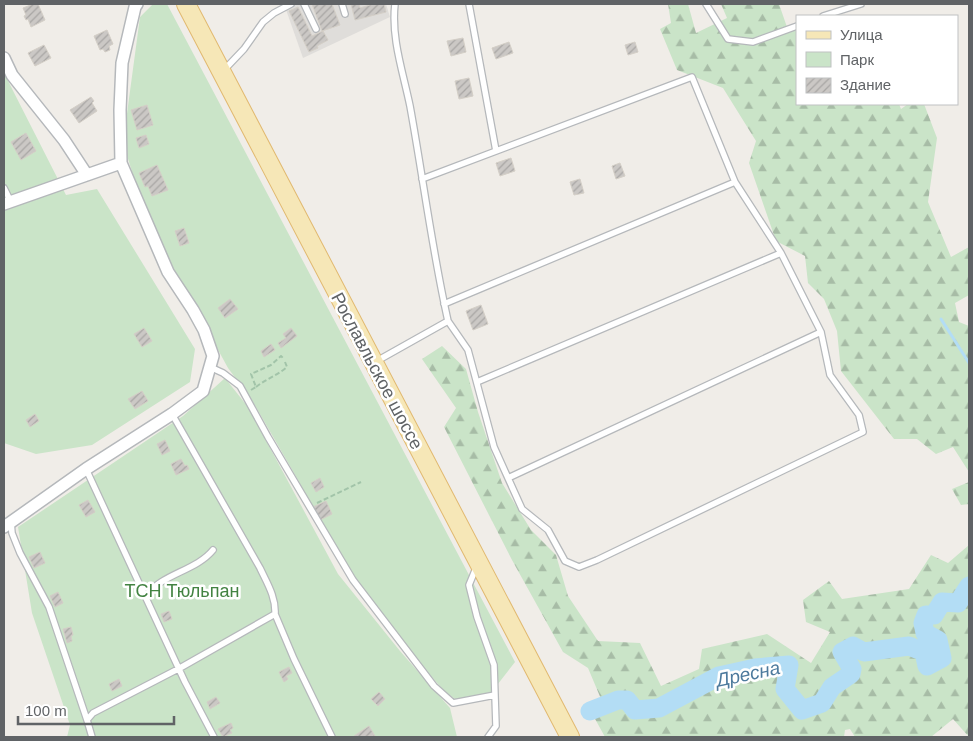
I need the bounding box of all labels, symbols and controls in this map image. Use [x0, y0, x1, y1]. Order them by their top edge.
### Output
legend [796, 15, 958, 105]
text: Улица [840, 26, 883, 43]
text: Парк [840, 51, 874, 68]
text: Здание [840, 76, 891, 93]
street label: Рославльское шоссе [327, 289, 427, 453]
park label: ТСН Тюльпан [125, 581, 239, 601]
water label: Дресна [712, 657, 782, 691]
scale bar [18, 694, 174, 726]
text: 100 m [25, 702, 67, 719]

